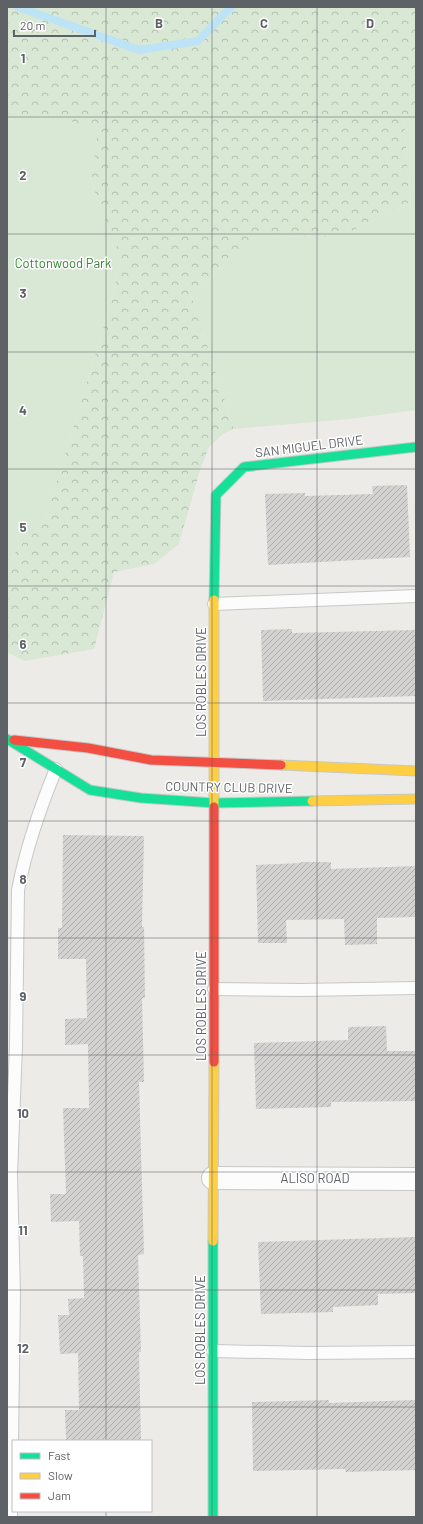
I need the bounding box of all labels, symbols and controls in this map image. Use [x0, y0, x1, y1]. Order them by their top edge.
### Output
scale bar [14, 12, 95, 38]
text: B [155, 15, 163, 31]
text: C [260, 15, 268, 31]
text: D [366, 15, 374, 31]
text: 20 m [20, 18, 46, 32]
text: 1 [21, 50, 25, 66]
text: 2 [19, 167, 27, 183]
park label: Cottonwood Park [15, 255, 112, 271]
text: 3 [19, 285, 27, 301]
text: 4 [19, 402, 27, 418]
street label: SAN MIGUEL DRIVE [254, 431, 364, 461]
text: 5 [19, 519, 27, 535]
street label: LOS ROBLES DRIVE [193, 627, 209, 737]
text: 6 [20, 636, 27, 652]
text: 7 [20, 754, 27, 770]
street label: COUNTRY CLUB DRIVE [165, 778, 293, 796]
text: 8 [19, 871, 27, 887]
street label: LOS ROBLES DRIVE [193, 951, 209, 1061]
text: 9 [20, 988, 27, 1004]
text: 10 [17, 1105, 29, 1121]
street label: ALISO ROAD [281, 1170, 349, 1186]
text: 11 [18, 1222, 28, 1238]
street label: LOS ROBLES DRIVE [192, 1275, 208, 1385]
text: 12 [17, 1340, 29, 1356]
legend [12, 1440, 152, 1512]
text: Fast [48, 1448, 71, 1462]
text: Slow [48, 1468, 73, 1482]
text: Jam [48, 1488, 71, 1502]

